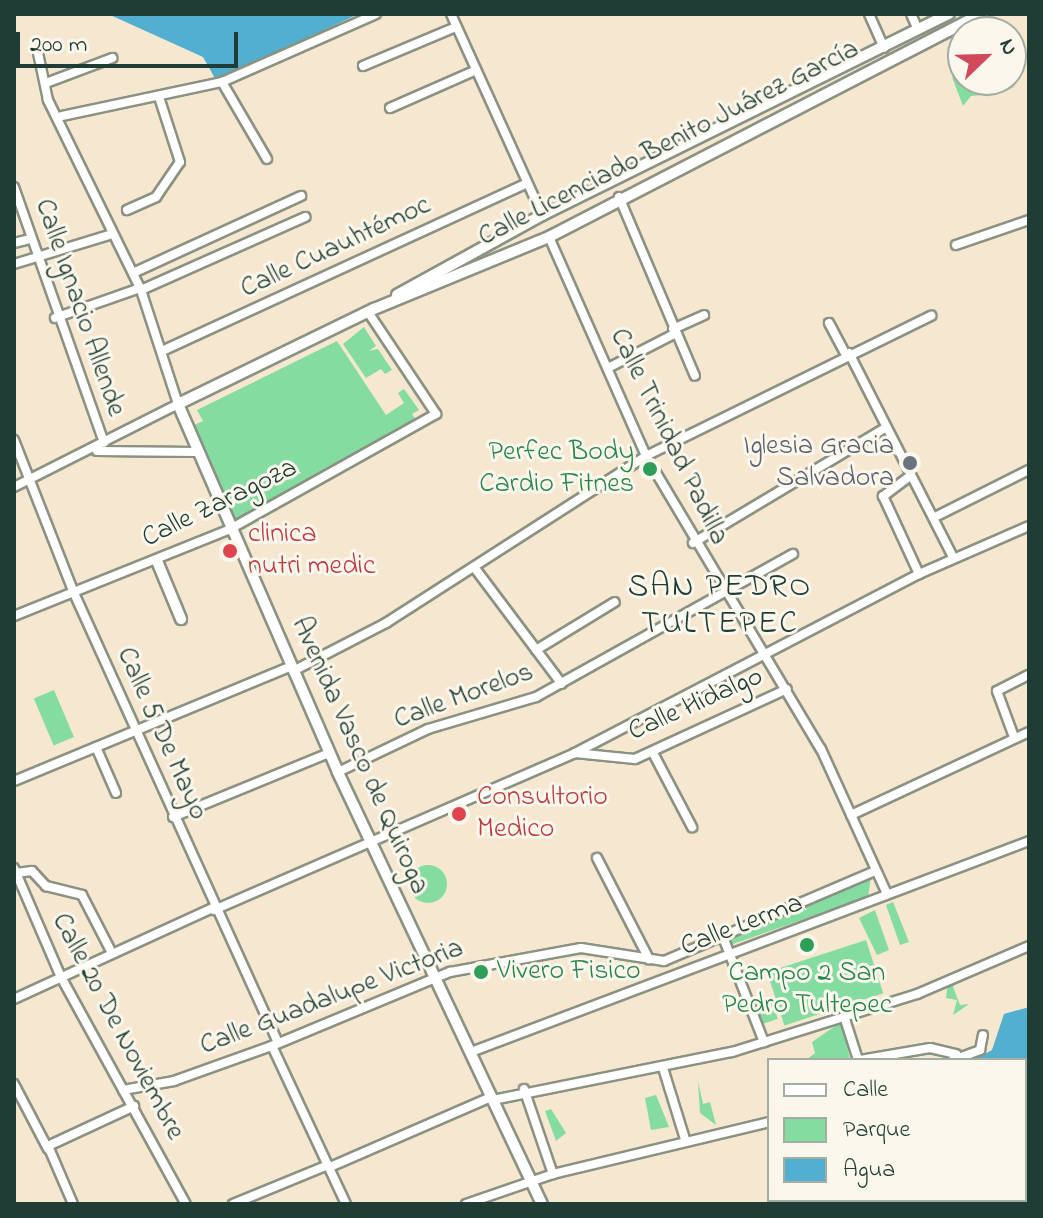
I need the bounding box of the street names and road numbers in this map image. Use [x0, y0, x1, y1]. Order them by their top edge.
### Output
street label: Calle Licenciado Benito Juárez García [473, 33, 865, 255]
street label: Calle Cuauhtémoc [236, 189, 436, 307]
street label: Calle Ignacio Allende [26, 195, 132, 421]
street label: Calle Trinidad Padilla [601, 323, 735, 551]
street label: Calle Zaragoza [137, 452, 303, 556]
street label: Avenida Vasco de Quiroga [283, 612, 435, 900]
street label: Calle 5 De Mayo [108, 642, 214, 826]
street label: Calle Morelos [390, 656, 538, 738]
street label: Calle Hidalgo [624, 660, 768, 750]
street label: Calle Lerma [676, 887, 808, 965]
street label: Calle 20 De Noviembre [43, 908, 191, 1146]
street label: Calle Guadalupe Victoria [196, 932, 468, 1064]

